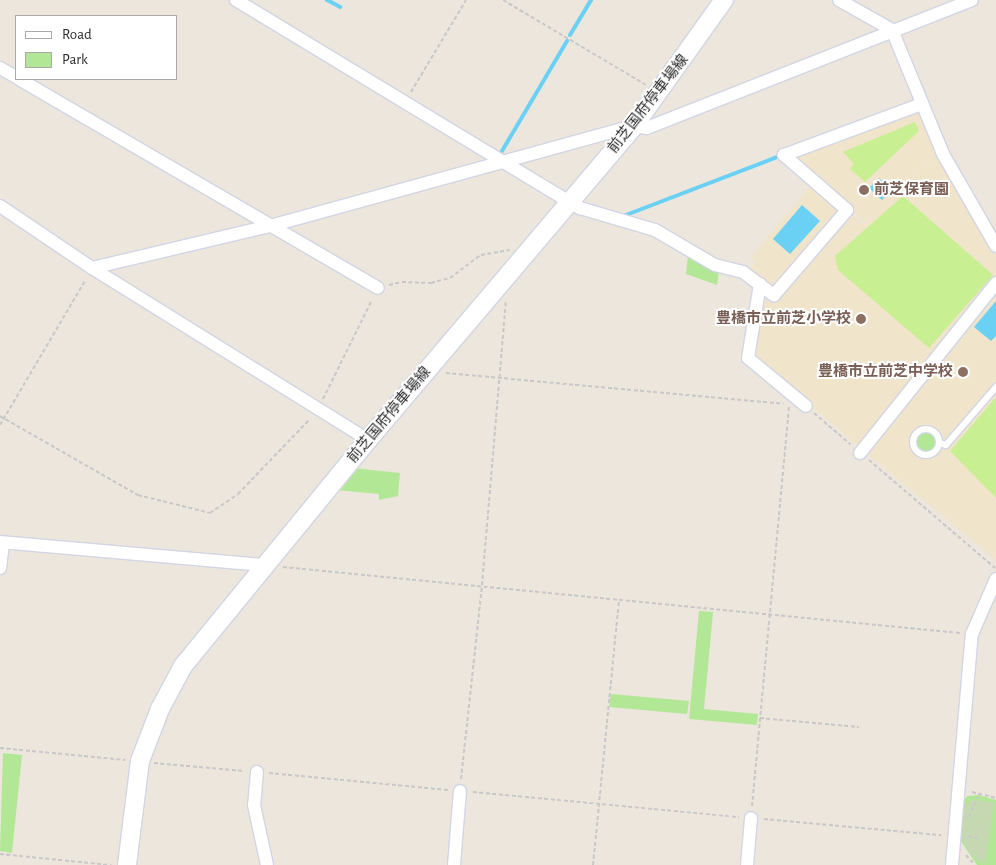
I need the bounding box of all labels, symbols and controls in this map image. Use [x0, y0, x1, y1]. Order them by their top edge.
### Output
legend [15, 15, 178, 80]
text: Road [62, 27, 92, 42]
street label: 前芝国府停車場線 [604, 51, 692, 157]
text: Park [62, 52, 88, 67]
place label: 前芝保育園 [874, 181, 949, 199]
marker: 前芝保育園 [858, 184, 870, 196]
place label: 豊橋市立前芝小学校 [716, 310, 851, 328]
marker: 豊橋市立前芝小学校 [855, 313, 867, 325]
street label: 前芝国府停車場線 [344, 363, 434, 467]
place label: 豊橋市立前芝中学校 [818, 363, 953, 381]
marker: 豊橋市立前芝中学校 [957, 366, 969, 378]

